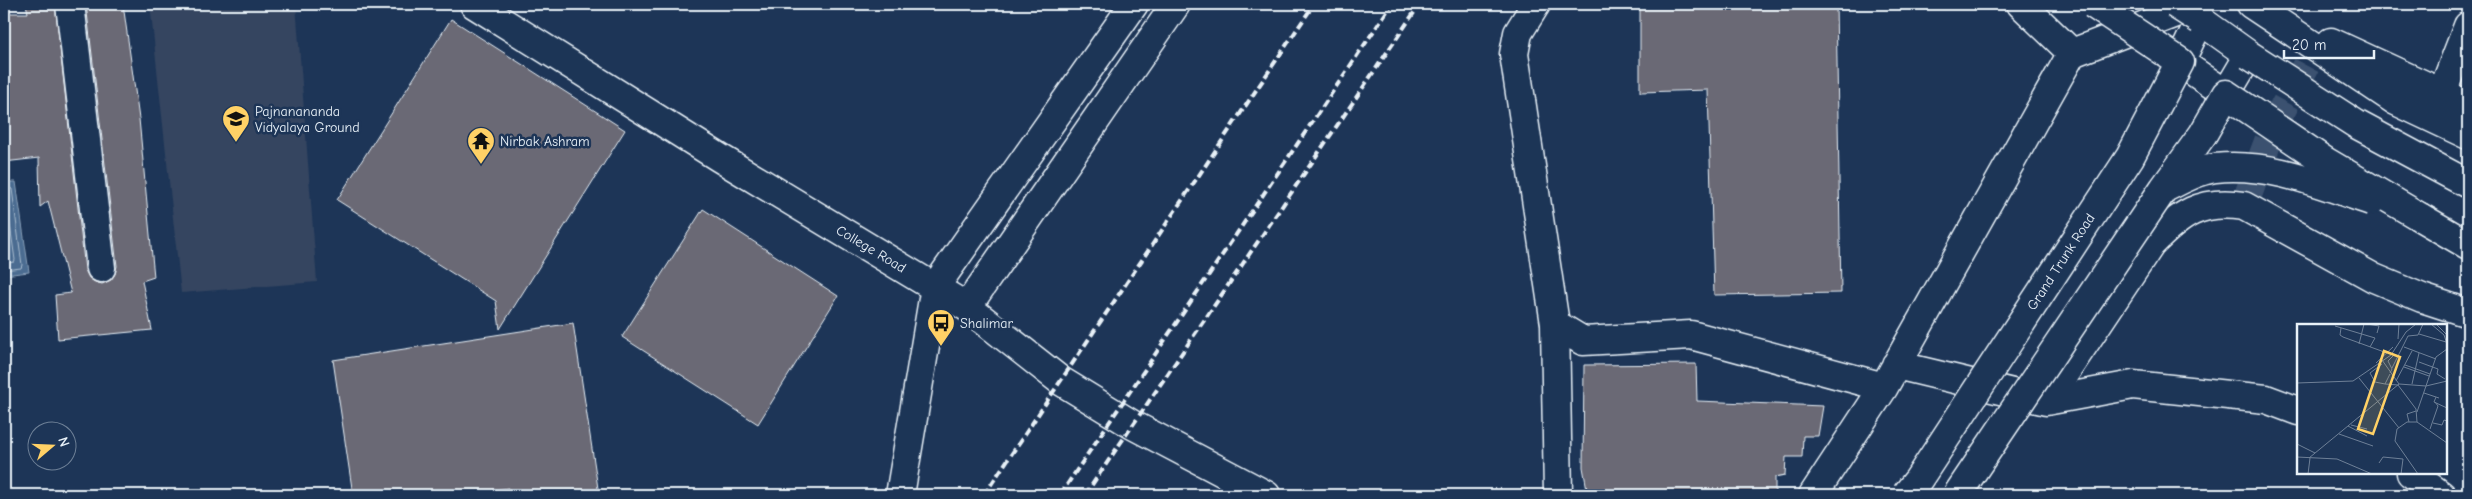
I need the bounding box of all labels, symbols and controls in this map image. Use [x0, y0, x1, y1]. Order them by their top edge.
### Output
scale bar [2284, 28, 2374, 60]
text: 20 m [2292, 36, 2326, 54]
place label: Pajnanananda Vidyalaya Ground [255, 103, 360, 136]
school or university icon: Pajnanananda Vidyalaya Ground [221, 104, 251, 143]
temple icon: Nirbak Ashram [466, 126, 496, 165]
place label: Nirbak Ashram [500, 133, 590, 150]
street label: Grand Trunk Road [2023, 210, 2099, 314]
street label: College Road [833, 222, 909, 276]
bus stop icon: Shalimar [926, 308, 956, 347]
place label: Shalimar [960, 315, 1014, 332]
inset map [2297, 324, 2447, 474]
north arrow [28, 422, 78, 472]
text: N [54, 435, 73, 449]

